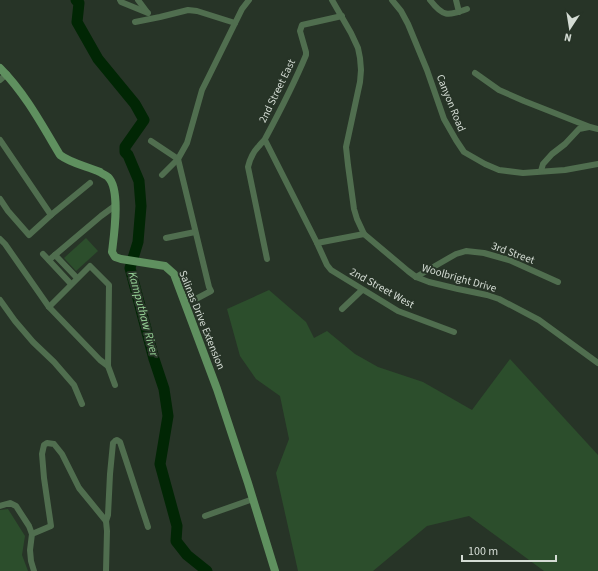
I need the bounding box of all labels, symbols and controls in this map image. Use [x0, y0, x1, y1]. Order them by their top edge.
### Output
north arrow [550, 8, 590, 48]
text: N [563, 29, 573, 45]
street label: 2nd Street East [255, 56, 299, 125]
street label: Canyon Road [433, 72, 469, 134]
street label: 3rd Street [489, 238, 537, 268]
street label: Woolbright Drive [420, 260, 499, 296]
street label: 2nd Street West [347, 264, 417, 312]
street label: Salinas Drive Extension [175, 268, 229, 372]
water label: Kamputhaw River [123, 270, 163, 359]
scale bar [462, 537, 556, 563]
text: 100 m [468, 543, 498, 560]

